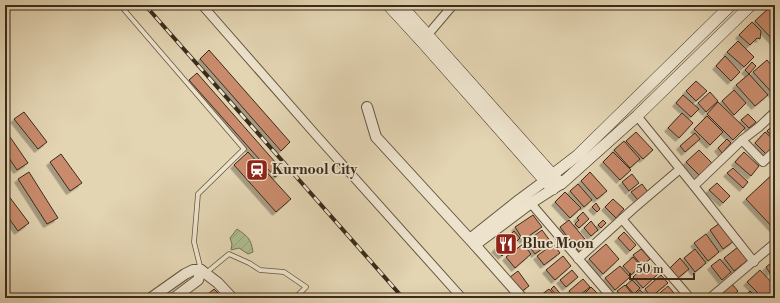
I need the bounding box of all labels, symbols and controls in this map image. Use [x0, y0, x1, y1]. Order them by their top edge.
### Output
station icon: Kurnool City [244, 157, 270, 183]
place label: Kurnool City [272, 161, 358, 179]
restaurant icon: Blue Moon [493, 231, 519, 257]
place label: Blue Moon [522, 235, 594, 253]
scale bar [630, 255, 694, 281]
text: 50 m [636, 262, 664, 277]

